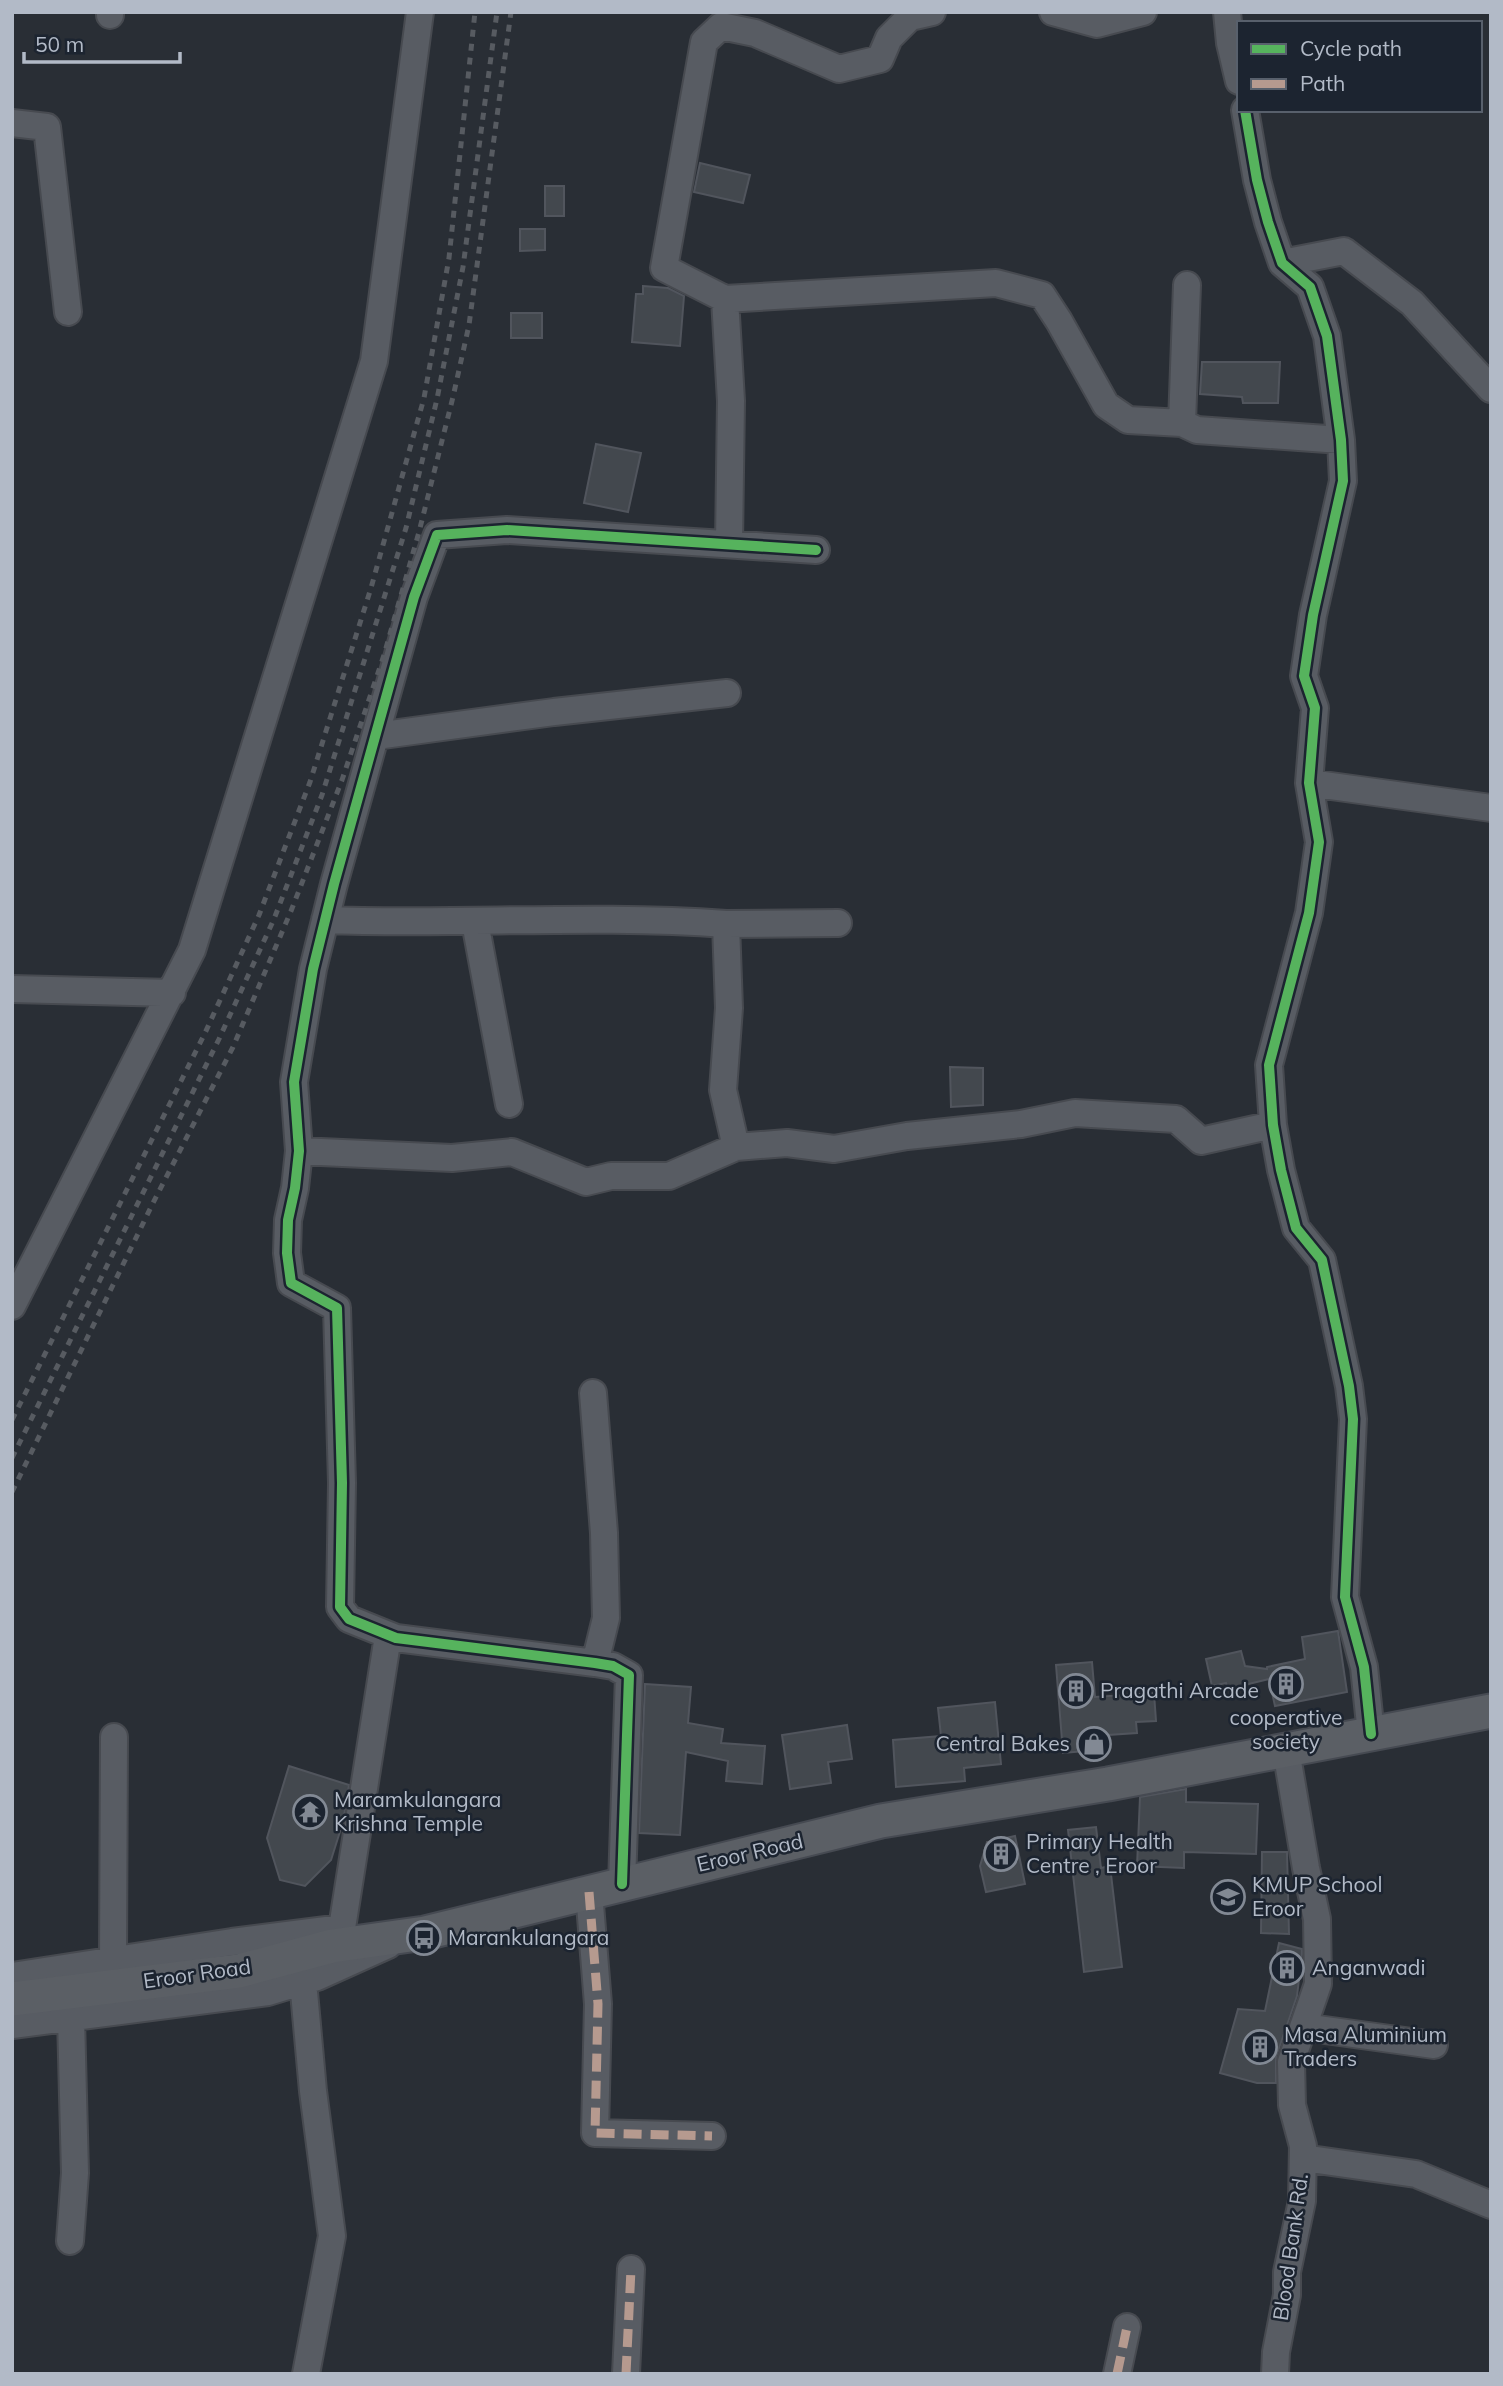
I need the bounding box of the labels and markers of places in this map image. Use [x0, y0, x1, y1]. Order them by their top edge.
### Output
building icon: cooperative society [1267, 1665, 1305, 1703]
building icon: Pragathi Arcade [1057, 1672, 1095, 1710]
place label: Pragathi Arcade [1100, 1677, 1259, 1703]
place label: cooperative society [1229, 1704, 1343, 1754]
shop icon: Central Bakes [1075, 1725, 1113, 1763]
place label: Central Bakes [935, 1730, 1070, 1756]
place label: Maramkulangara Krishna Temple [334, 1786, 501, 1836]
temple icon: Maramkulangara Krishna Temple [291, 1793, 329, 1831]
place label: Primary Health Centre , Eroor [1026, 1828, 1173, 1878]
building icon: Primary Health Centre , Eroor [982, 1835, 1020, 1873]
place label: KMUP School Eroor [1252, 1871, 1383, 1921]
school or university icon: KMUP School Eroor [1209, 1878, 1247, 1916]
bus stop icon: Marankulangara [405, 1919, 443, 1957]
place label: Marankulangara [448, 1924, 609, 1950]
building icon: Anganwadi [1268, 1949, 1306, 1987]
place label: Anganwadi [1312, 1954, 1425, 1980]
place label: Masa Aluminium Traders [1284, 2021, 1447, 2071]
building icon: Masa Aluminium Traders [1241, 2028, 1279, 2066]

